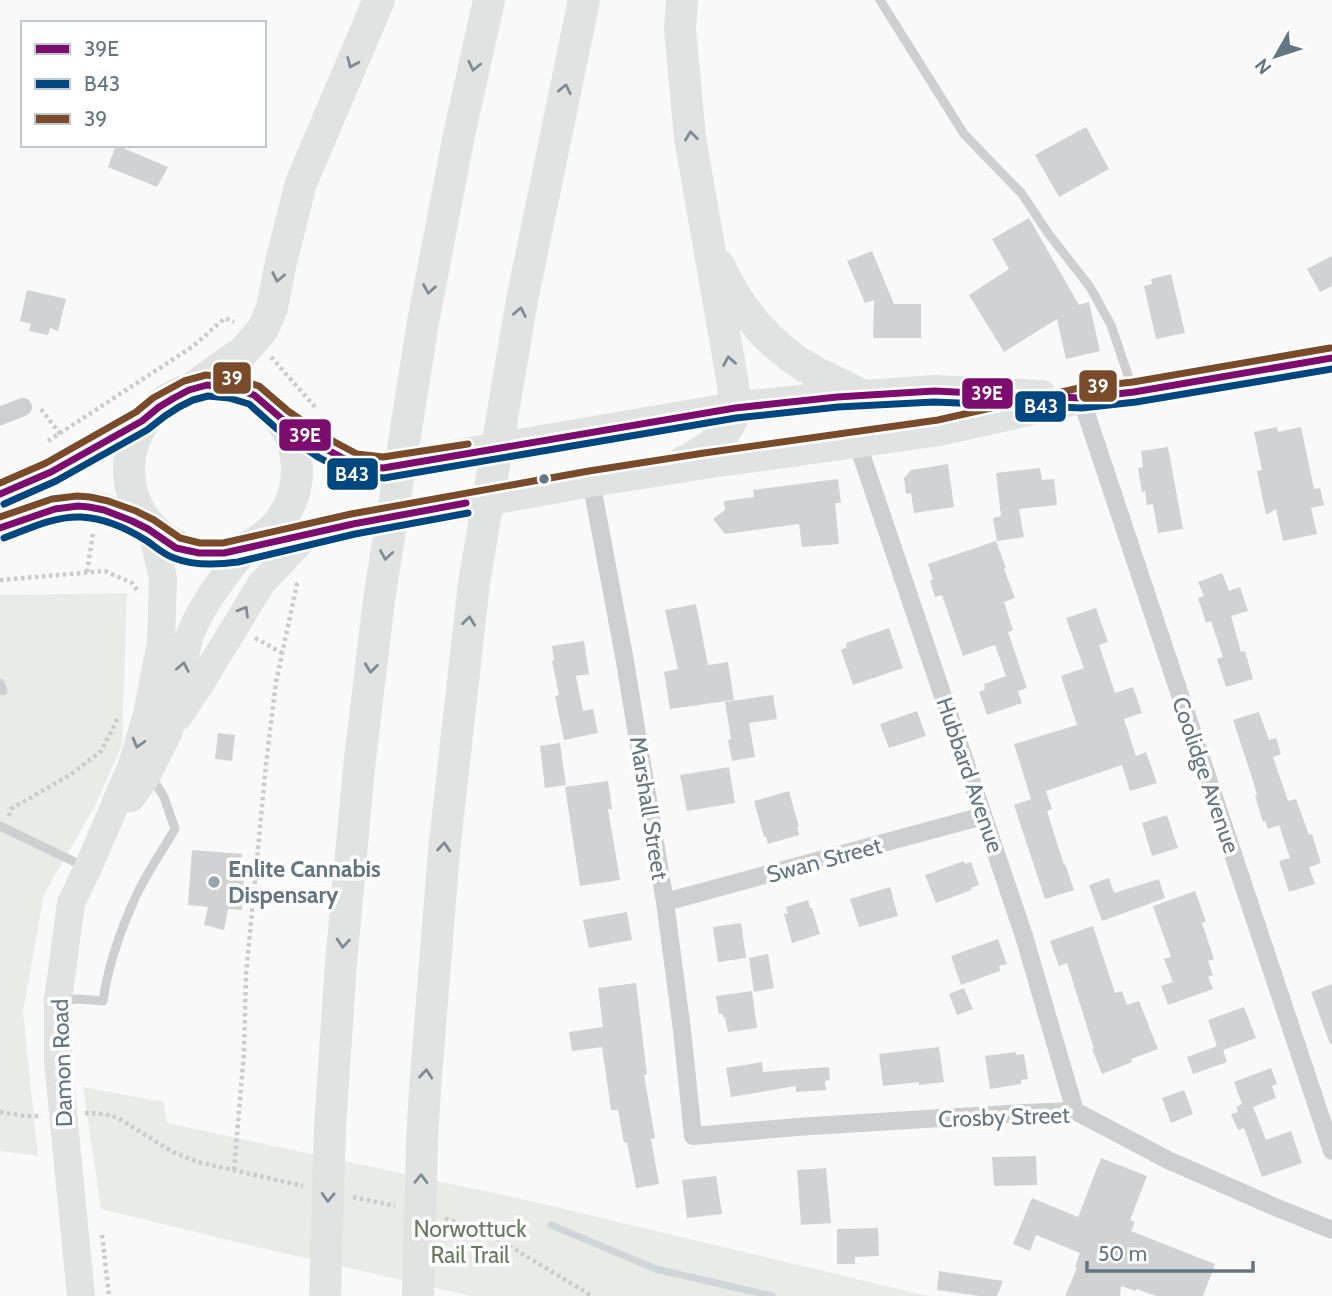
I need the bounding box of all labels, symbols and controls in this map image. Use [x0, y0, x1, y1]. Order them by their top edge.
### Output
legend [21, 21, 266, 147]
north arrow [1241, 21, 1311, 91]
text: 39E [84, 36, 119, 61]
text: N [1250, 54, 1276, 79]
one-way arrow [346, 55, 360, 68]
one-way arrow [467, 60, 482, 72]
text: B43 [84, 71, 120, 96]
one-way arrow [556, 83, 571, 95]
text: 39 [84, 106, 107, 131]
one-way arrow [683, 130, 698, 142]
one-way arrow [271, 271, 286, 283]
one-way arrow [422, 284, 437, 295]
one-way arrow [512, 306, 527, 318]
one-way arrow [722, 355, 737, 367]
line badge: 39 [212, 361, 252, 395]
text: 39 [222, 367, 242, 390]
line badge: 39 [1078, 369, 1118, 403]
text: 39 [1088, 375, 1108, 398]
line badge: 39E [961, 377, 1014, 410]
text: 39E [971, 382, 1003, 405]
line badge: B43 [1014, 390, 1067, 423]
text: B43 [1024, 395, 1058, 418]
line badge: 39E [278, 418, 332, 452]
text: 39E [289, 424, 321, 447]
line badge: B43 [326, 457, 379, 491]
text: B43 [335, 463, 369, 486]
unlabelled marker [537, 472, 551, 486]
one-way arrow [379, 549, 394, 560]
one-way arrow [236, 606, 249, 619]
one-way arrow [462, 615, 477, 627]
one-way arrow [174, 661, 189, 673]
one-way arrow [363, 662, 378, 674]
street label: Coolidge Avenue [1166, 693, 1246, 857]
street label: Hubbard Avenue [930, 694, 1010, 857]
street label: Marshall Street [624, 734, 674, 882]
one-way arrow [132, 736, 147, 748]
street label: Swan Street [763, 831, 885, 889]
one-way arrow [437, 841, 452, 853]
place label: Enlite Cannabis Dispensary [228, 855, 381, 909]
marker: Enlite Cannabis Dispensary [206, 874, 222, 890]
one-way arrow [336, 938, 351, 949]
street label: Damon Road [46, 998, 78, 1128]
one-way arrow [418, 1068, 433, 1079]
street label: Crosby Street [938, 1101, 1070, 1133]
one-way arrow [413, 1173, 428, 1184]
one-way arrow [321, 1191, 336, 1202]
park label: Norwottuck Rail Trail [413, 1215, 527, 1269]
scale bar [1087, 1230, 1253, 1274]
text: 50 m [1098, 1241, 1147, 1266]

